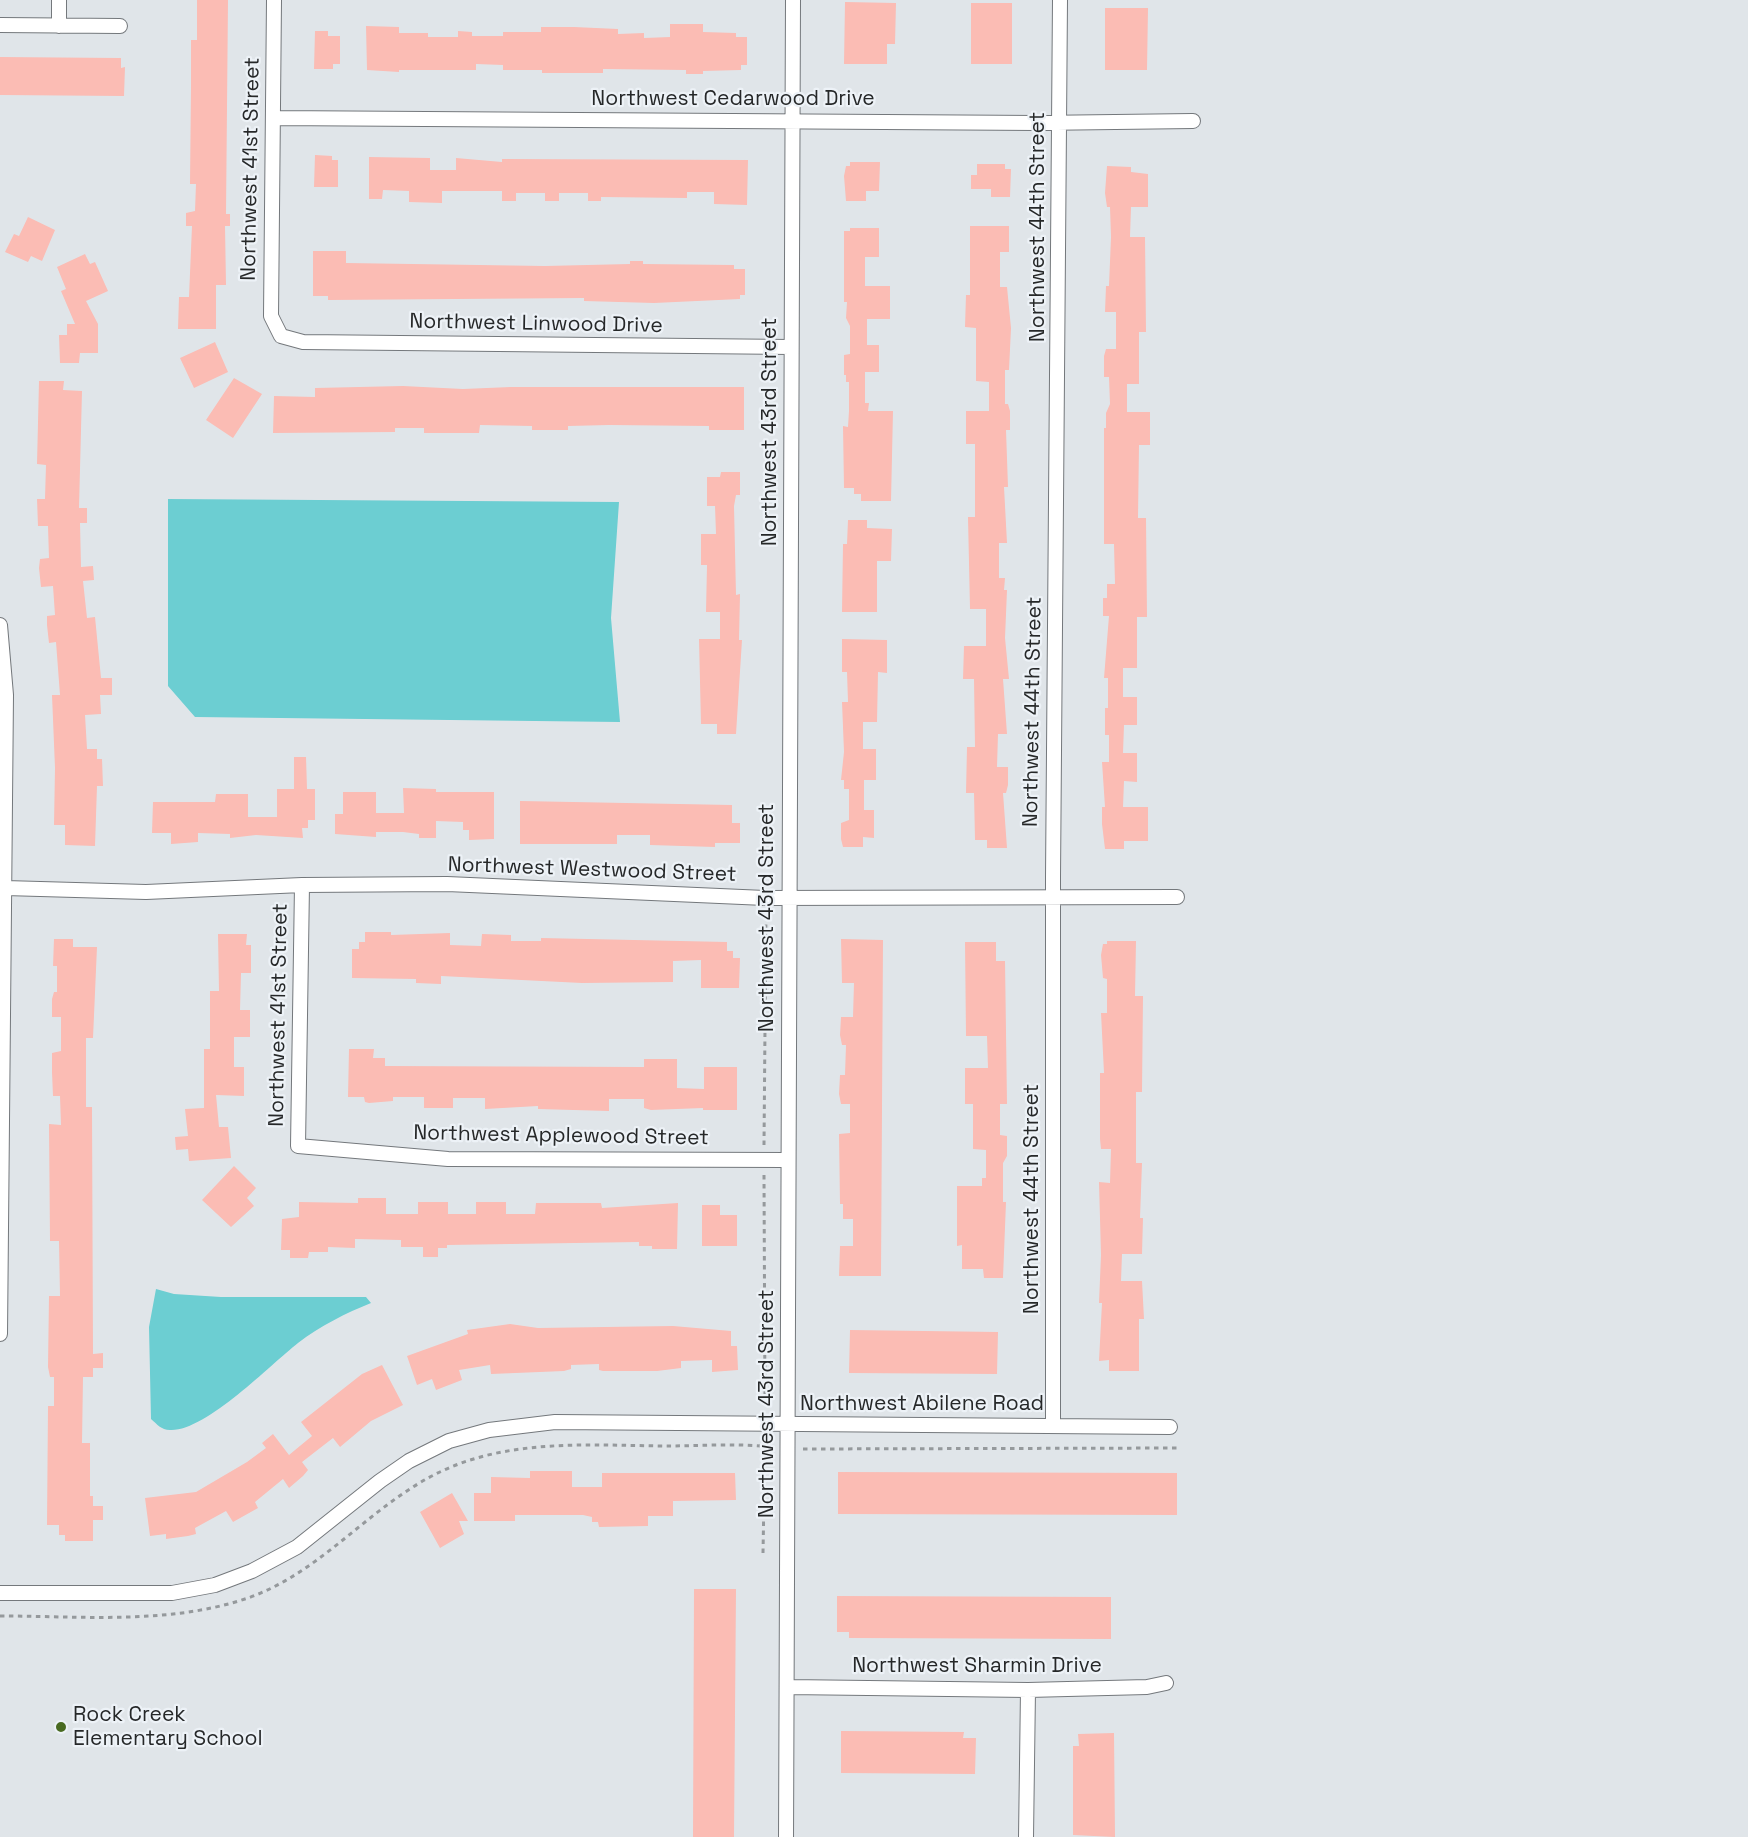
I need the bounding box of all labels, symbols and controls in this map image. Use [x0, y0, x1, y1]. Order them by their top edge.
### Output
street label: Northwest 41st Street [236, 57, 266, 281]
street label: Northwest Cedarwood Drive [591, 86, 875, 112]
street label: Northwest 44th Street [1025, 112, 1051, 342]
street label: Northwest Linwood Drive [409, 309, 663, 339]
street label: Northwest 43rd Street [757, 318, 783, 546]
street label: Northwest 44th Street [1018, 597, 1048, 827]
street label: Northwest 43rd Street [754, 804, 780, 1032]
street label: Northwest Westwood Street [447, 852, 737, 888]
street label: Northwest 41st Street [264, 903, 294, 1127]
street label: Northwest 44th Street [1019, 1084, 1045, 1314]
street label: Northwest Applewood Street [413, 1121, 709, 1151]
street label: Northwest 43rd Street [754, 1290, 780, 1518]
street label: Northwest Abilene Road [800, 1391, 1044, 1417]
street label: Northwest Sharmin Drive [852, 1653, 1102, 1679]
place label: Rock Creek Elementary School [73, 1702, 263, 1752]
marker: Rock Creek Elementary School [54, 1720, 68, 1734]

